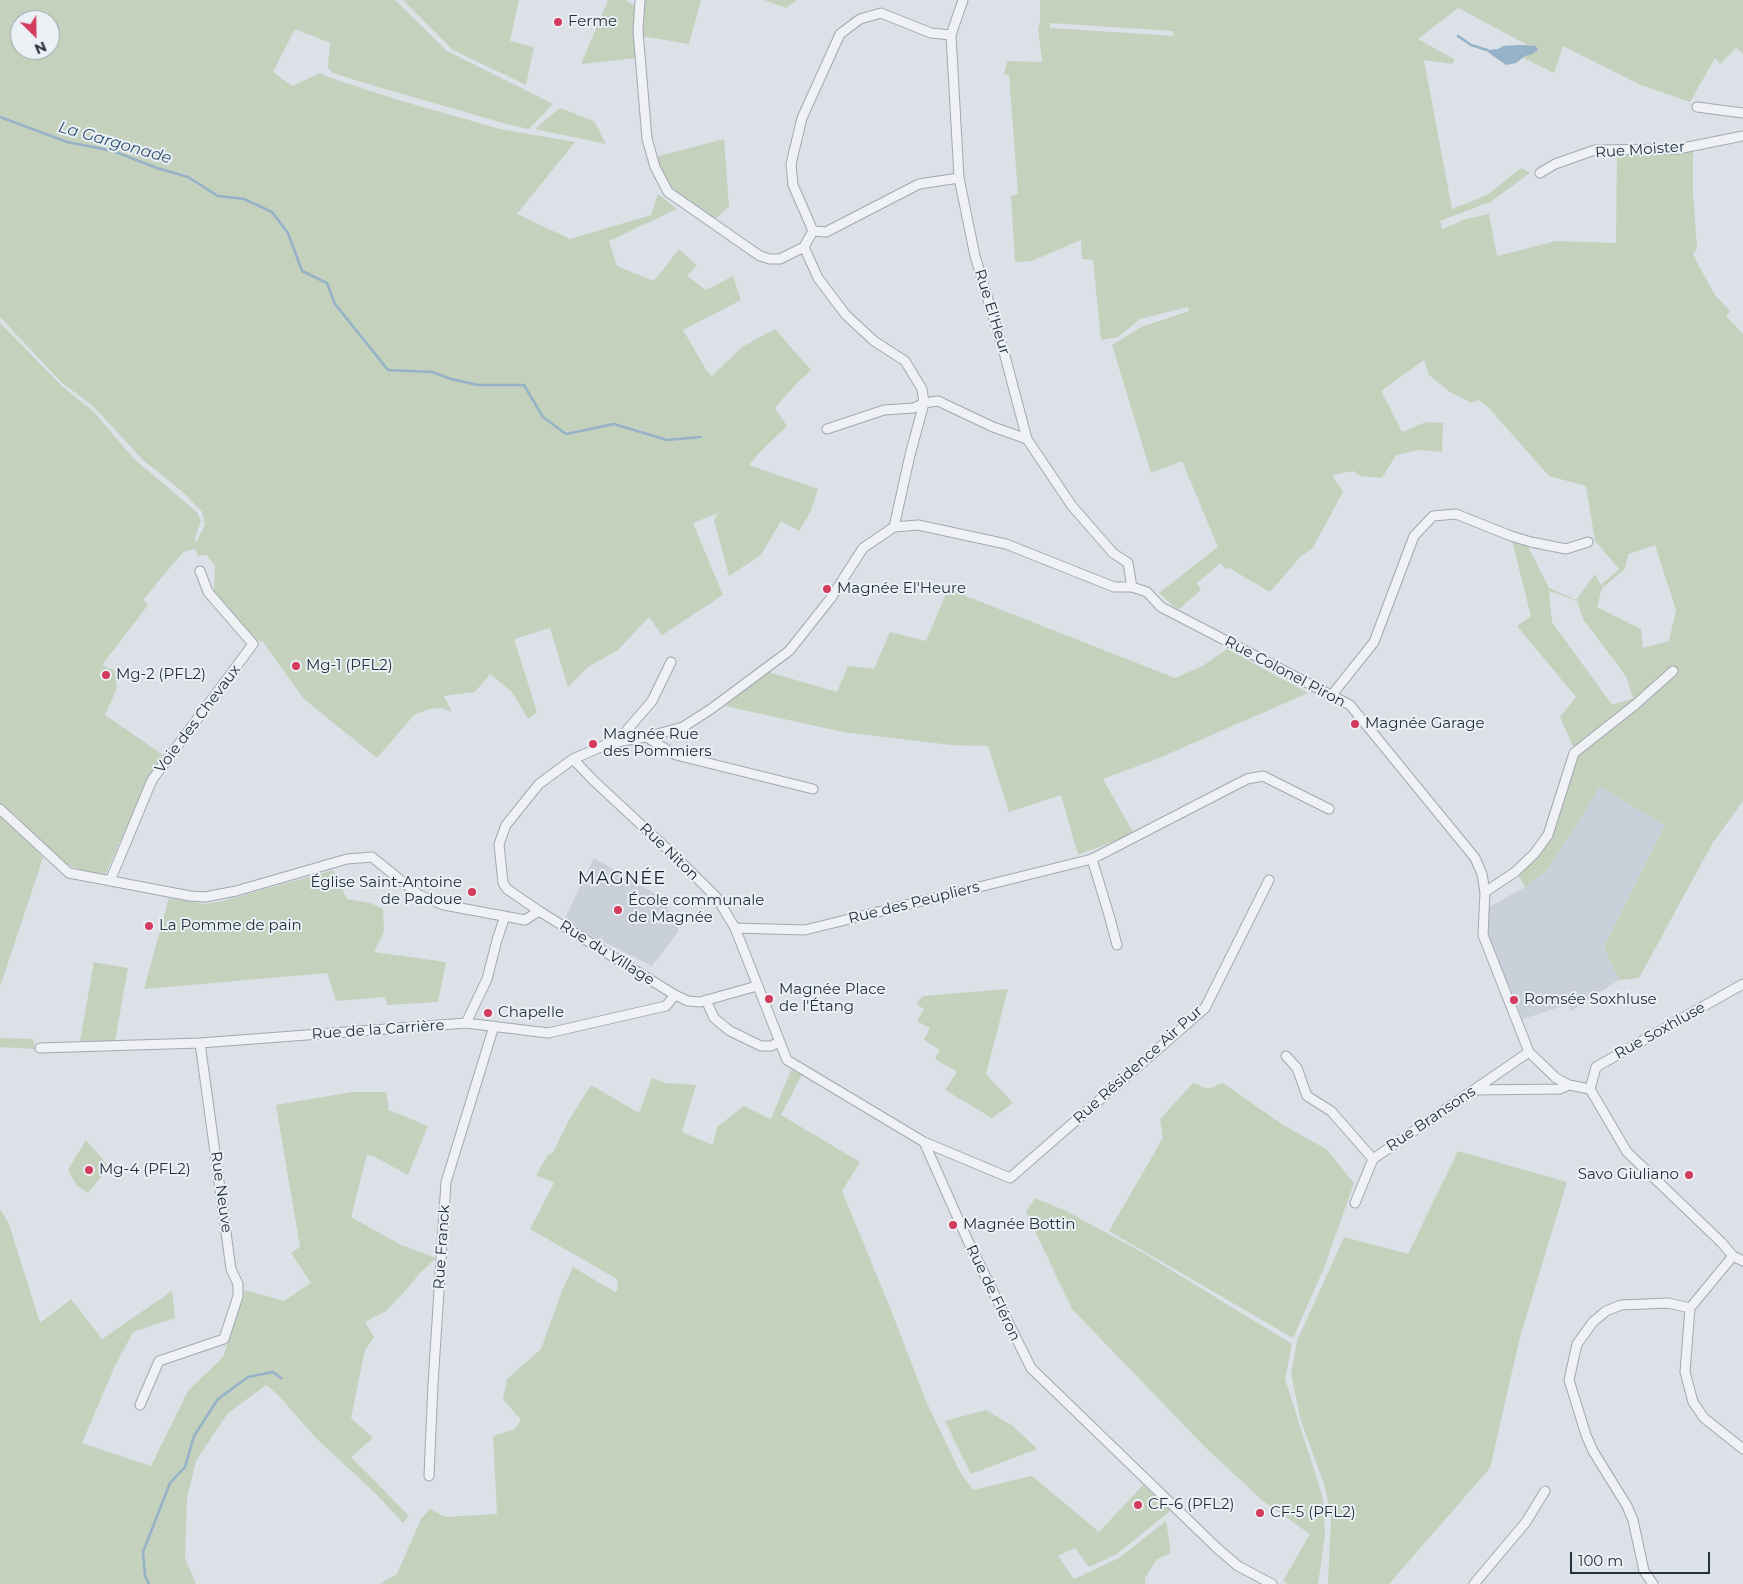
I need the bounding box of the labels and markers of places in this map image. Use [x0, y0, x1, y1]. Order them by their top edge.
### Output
place label: Ferme [568, 13, 617, 31]
marker: Ferme [552, 16, 564, 28]
place label: Magnée El'Heure [837, 580, 966, 598]
marker: Magnée El'Heure [821, 583, 833, 595]
place label: Mg-1 (PFL2) [306, 657, 393, 675]
marker: Mg-1 (PFL2) [290, 660, 302, 672]
place label: Mg-2 (PFL2) [116, 666, 206, 684]
marker: Mg-2 (PFL2) [100, 669, 112, 681]
place label: Magnée Garage [1365, 715, 1485, 733]
marker: Magnée Garage [1349, 718, 1361, 730]
place label: Magnée Rue des Pommiers [603, 726, 712, 761]
marker: Magnée Rue des Pommiers [587, 738, 599, 750]
place label: Église Saint-Antoine de Padoue [310, 874, 462, 909]
marker: Église Saint-Antoine de Padoue [466, 886, 478, 898]
place label: École communale de Magnée [628, 892, 764, 927]
marker: École communale de Magnée [612, 904, 624, 916]
place label: La Pomme de pain [159, 917, 302, 935]
marker: La Pomme de pain [143, 920, 155, 932]
place label: Magnée Place de l'Étang [779, 981, 886, 1016]
place label: Romsée Soxhluse [1524, 991, 1657, 1009]
marker: Magnée Place de l'Étang [763, 993, 775, 1005]
marker: Romsée Soxhluse [1508, 994, 1520, 1006]
place label: Chapelle [498, 1004, 564, 1022]
marker: Chapelle [482, 1007, 494, 1019]
place label: Mg-4 (PFL2) [99, 1161, 191, 1179]
marker: Mg-4 (PFL2) [83, 1164, 95, 1176]
place label: Savo Giuliano [1578, 1166, 1679, 1184]
marker: Savo Giuliano [1683, 1169, 1695, 1181]
place label: Magnée Bottin [963, 1216, 1076, 1234]
marker: Magnée Bottin [947, 1219, 959, 1231]
place label: CF-6 (PFL2) [1148, 1496, 1234, 1514]
marker: CF-6 (PFL2) [1132, 1499, 1144, 1511]
place label: CF-5 (PFL2) [1270, 1504, 1356, 1522]
marker: CF-5 (PFL2) [1254, 1507, 1266, 1519]

